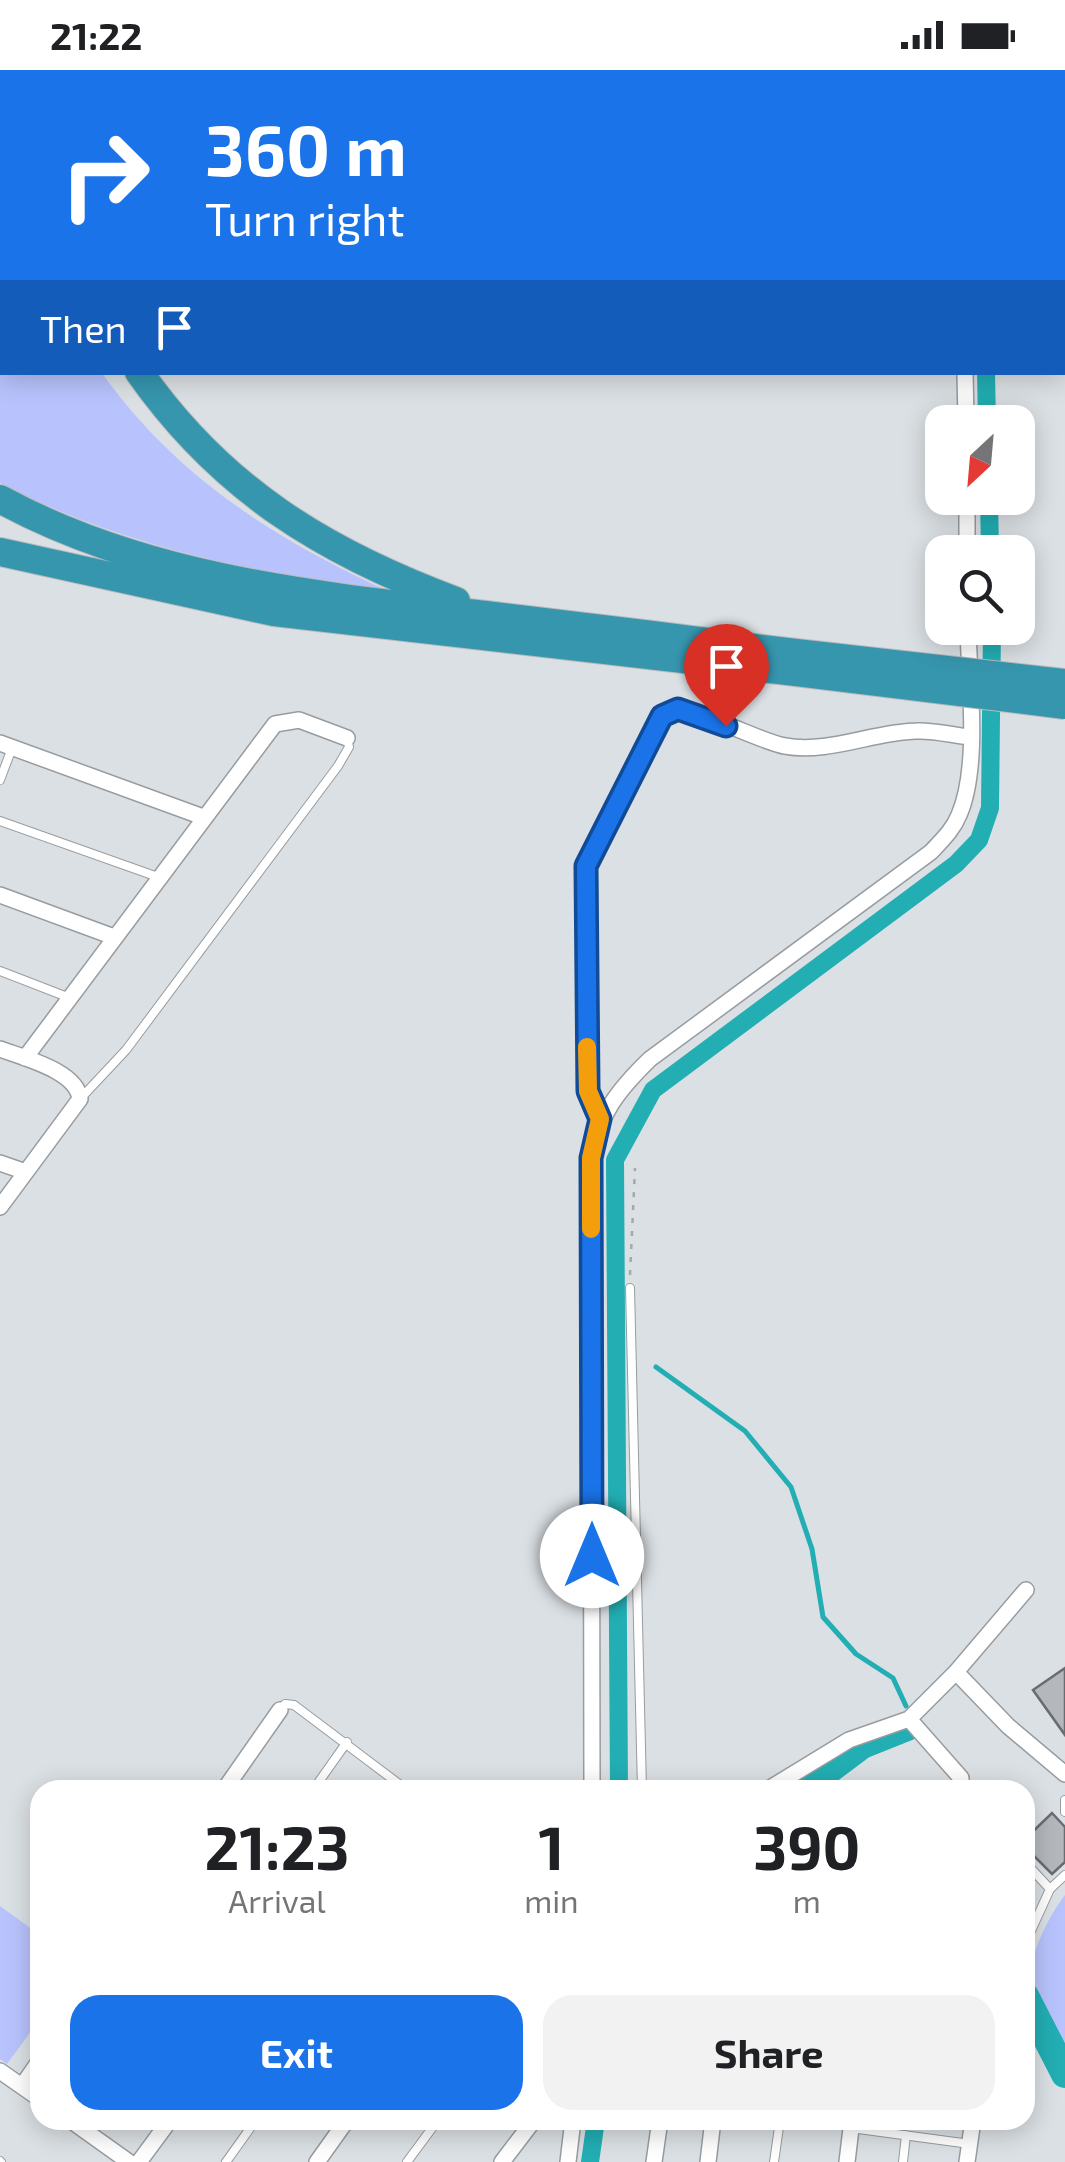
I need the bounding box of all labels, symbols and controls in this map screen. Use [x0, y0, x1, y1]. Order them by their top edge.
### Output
text: 21:22 [50, 12, 142, 58]
text: 360 m [205, 106, 407, 190]
icon: right [40, 110, 170, 240]
text: Turn right [205, 191, 405, 245]
icon: arrive [147, 300, 202, 355]
text: Then [40, 305, 127, 351]
north arrow [925, 405, 1035, 515]
map controls [925, 405, 1035, 645]
button: search [925, 535, 1035, 645]
pin [684, 624, 769, 727]
icon: arrive [699, 639, 754, 694]
position arrow [540, 1504, 644, 1608]
text: 21:23 [205, 1810, 350, 1882]
text: 1 [538, 1810, 564, 1882]
text: 390 [753, 1810, 860, 1882]
text: Arrival [228, 1881, 326, 1919]
text: min [524, 1881, 579, 1919]
text: m [793, 1881, 821, 1919]
button: Exit [70, 1995, 523, 2110]
button: Share [543, 1995, 995, 2110]

